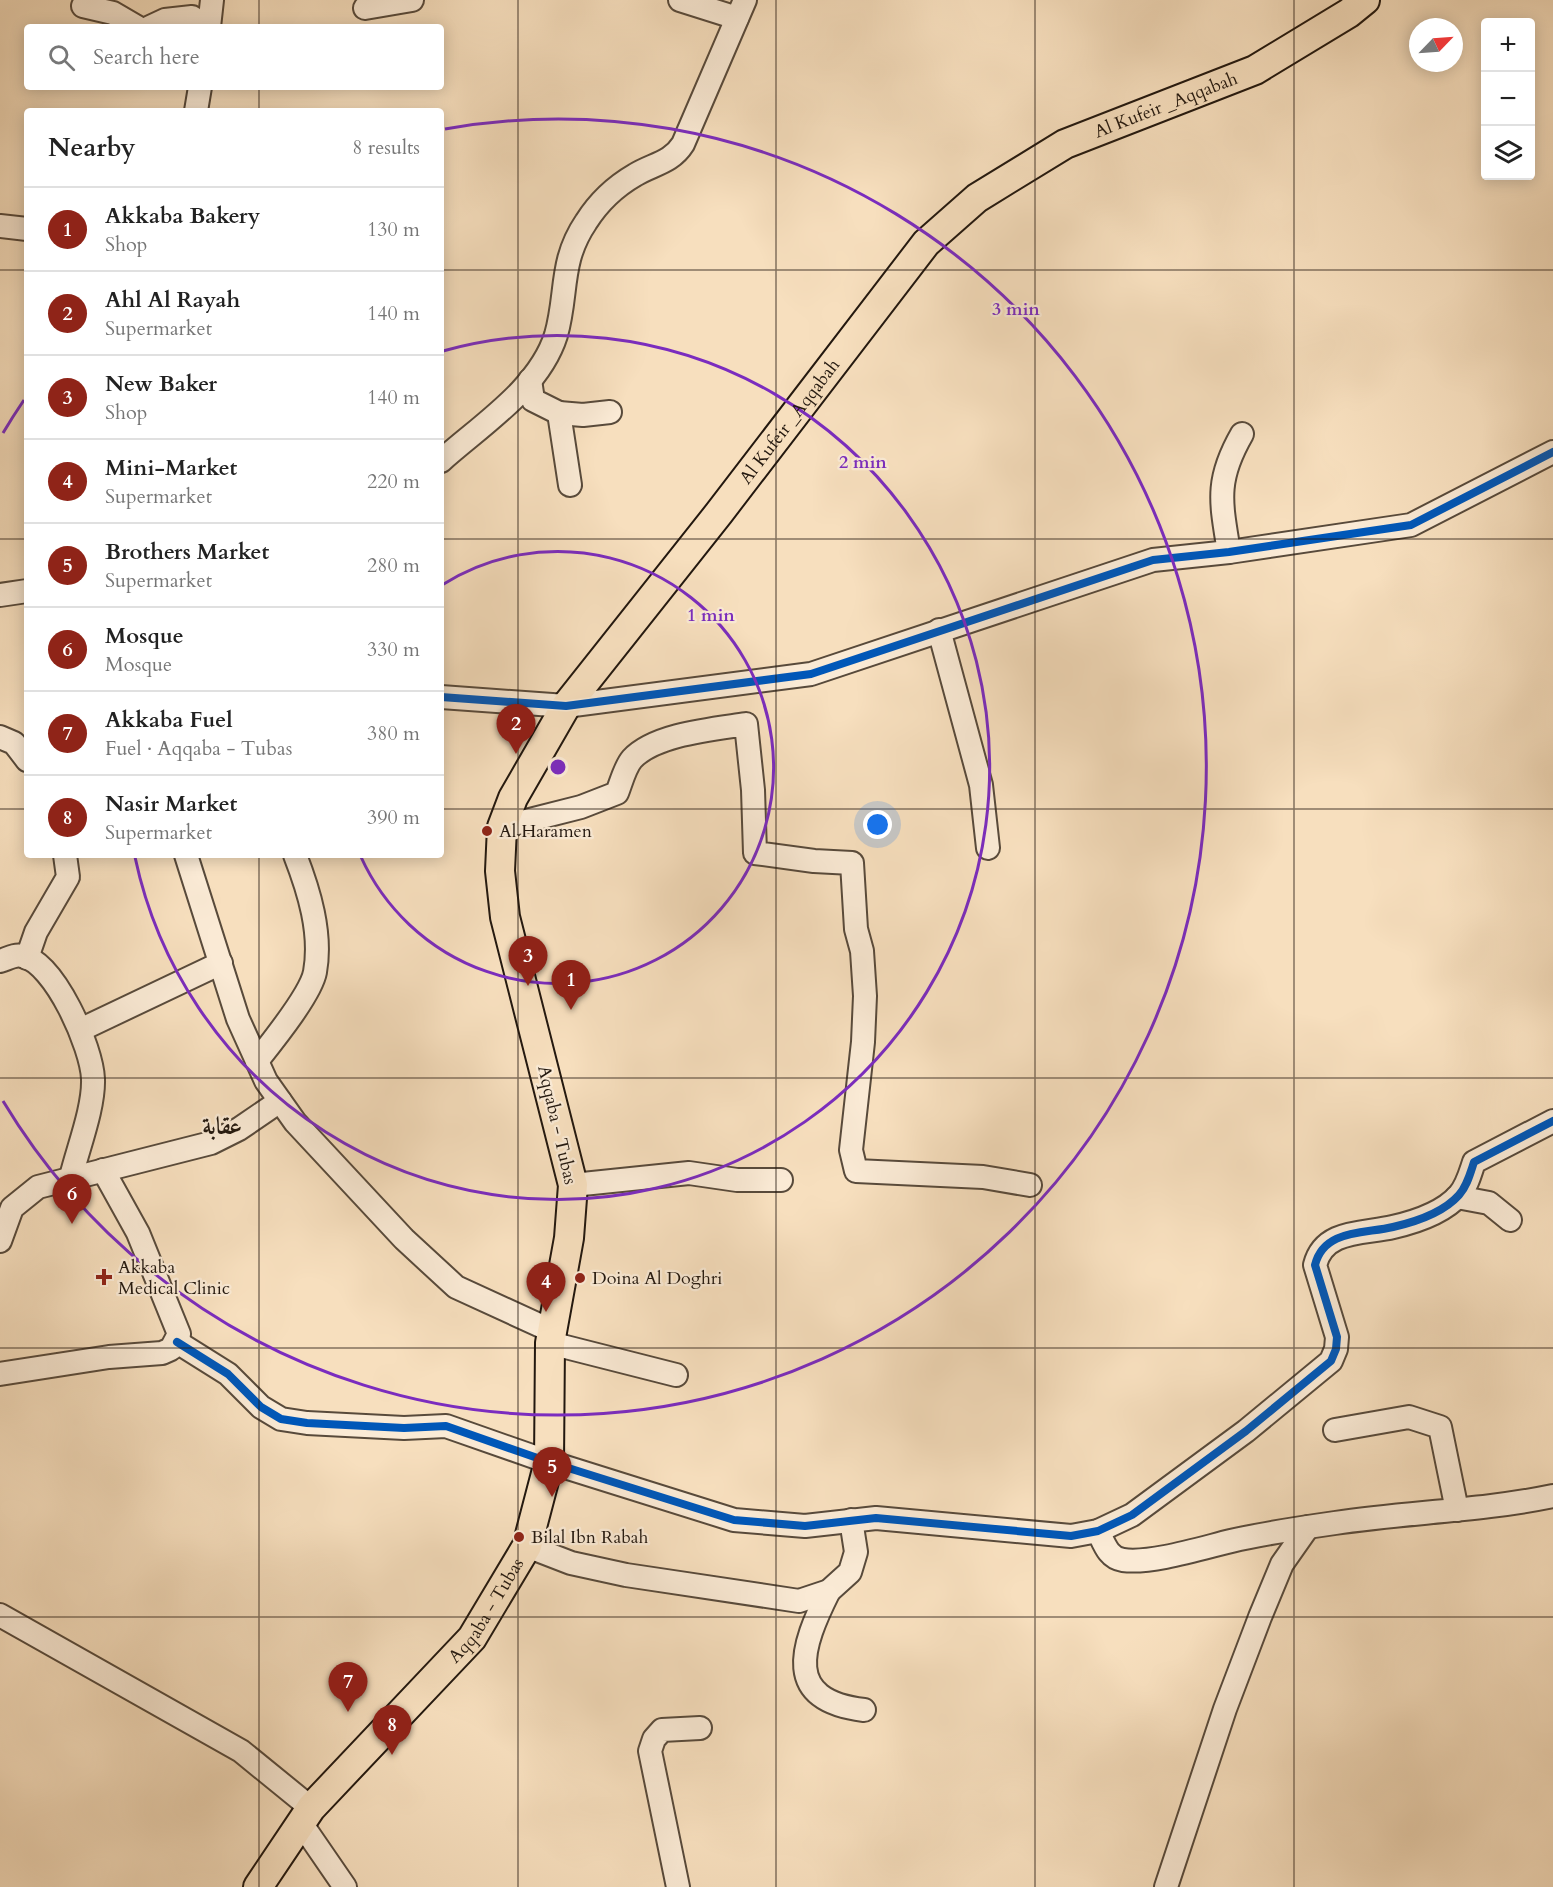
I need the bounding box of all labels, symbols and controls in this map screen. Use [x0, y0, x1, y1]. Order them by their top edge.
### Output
north arrow [1409, 18, 1463, 72]
map controls [1481, 18, 1535, 180]
button: + [1481, 18, 1535, 72]
search box [24, 24, 444, 90]
icon: search [45, 41, 78, 74]
text: Search here [93, 42, 200, 72]
street label: Al Kufeir _Aqqabah [1090, 66, 1241, 144]
button: − [1481, 72, 1535, 126]
button: layers [1481, 126, 1535, 180]
text: Nearby [48, 130, 136, 165]
text: 8 results [352, 134, 420, 161]
text: Akkaba Bakery [105, 201, 260, 231]
text: 1 [62, 216, 73, 243]
text: 130 m [367, 216, 420, 243]
text: Shop [105, 231, 147, 258]
text: Ahl Al Rayah [105, 285, 240, 315]
text: 3 min [992, 297, 1040, 322]
text: 2 [62, 300, 73, 327]
text: 140 m [367, 300, 420, 327]
text: Supermarket [105, 315, 212, 342]
street label: Al Kufeir _Aqqabah [733, 353, 845, 489]
text: New Baker [105, 369, 217, 399]
text: 3 [62, 384, 73, 411]
text: 140 m [367, 384, 420, 411]
text: Shop [105, 399, 147, 426]
text: 2 min [839, 450, 887, 475]
text: Mini-Market [105, 453, 237, 483]
text: 4 [62, 468, 73, 495]
text: 220 m [367, 468, 420, 495]
text: Supermarket [105, 483, 212, 510]
text: Brothers Market [105, 537, 269, 567]
text: 5 [62, 552, 73, 579]
text: 280 m [367, 552, 420, 579]
text: Supermarket [105, 567, 212, 594]
text: 1 min [687, 603, 735, 628]
text: Mosque [105, 621, 184, 651]
text: 6 [62, 636, 73, 663]
text: 330 m [367, 636, 420, 663]
text: Mosque [105, 651, 172, 678]
pin: 2 [496, 704, 536, 754]
text: Akkaba Fuel [105, 705, 233, 735]
text: 7 [62, 720, 73, 747]
text: 380 m [367, 720, 420, 747]
text: Fuel · Aqqaba - Tubas [105, 735, 292, 762]
centre of rings [548, 757, 568, 777]
text: Nasir Market [105, 789, 237, 819]
text: 8 [62, 804, 73, 831]
text: 390 m [367, 804, 420, 831]
your location [863, 810, 892, 839]
text: Supermarket [105, 819, 212, 846]
place label: Al Haramen [499, 819, 593, 844]
marker: Al Haramen [480, 824, 494, 838]
pin: 3 [508, 936, 548, 986]
pin: 1 [552, 960, 590, 1010]
street label: Aqqaba - Tubas [531, 1063, 583, 1187]
district label: عقابة [202, 1110, 242, 1143]
pin: 6 [52, 1174, 92, 1224]
place label: Akkaba Medical Clinic [118, 1255, 230, 1301]
pin: 4 [526, 1262, 566, 1312]
place label: Doina Al Doghri [592, 1266, 722, 1291]
marker: Akkaba Medical Clinic [95, 1268, 113, 1286]
marker: Doina Al Doghri [573, 1271, 587, 1285]
pin: 5 [532, 1448, 572, 1497]
place label: Bilal Ibn Rabah [531, 1525, 649, 1550]
marker: Bilal Ibn Rabah [512, 1530, 526, 1544]
street label: Aqqaba - Tubas [442, 1553, 530, 1668]
pin: 7 [328, 1662, 368, 1712]
pin: 8 [372, 1706, 412, 1755]

